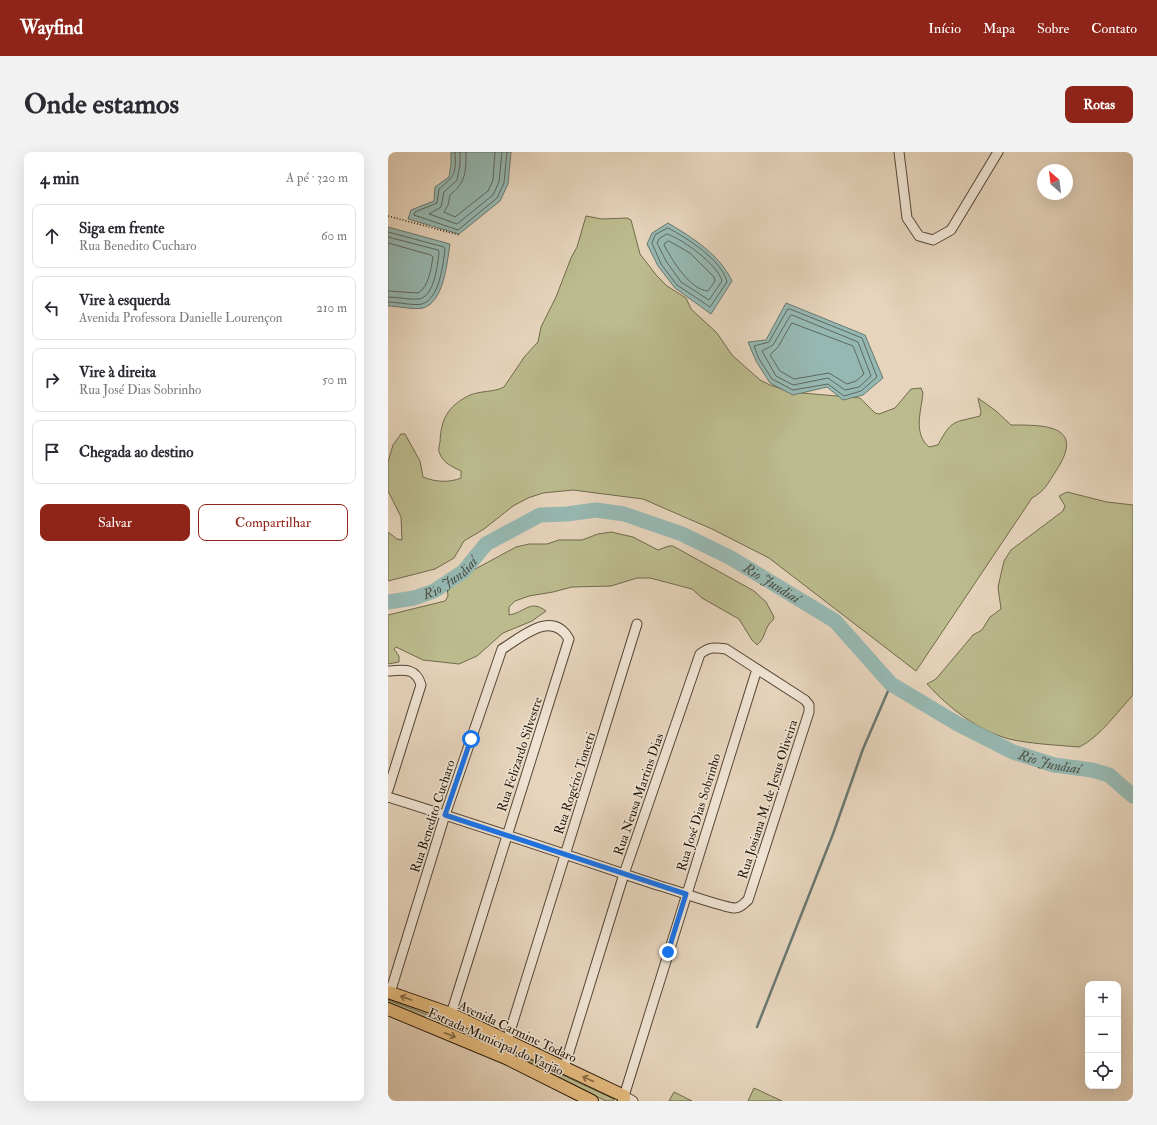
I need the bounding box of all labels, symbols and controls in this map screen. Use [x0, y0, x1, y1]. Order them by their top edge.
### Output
text: Wayfind [20, 16, 83, 40]
text: Início [928, 20, 961, 37]
text: Mapa [983, 20, 1015, 37]
text: Sobre [1037, 20, 1069, 37]
text: Contato [1091, 20, 1137, 37]
button: Rotas [1065, 86, 1133, 123]
text: Onde estamos [24, 87, 179, 122]
north arrow [1037, 164, 1073, 200]
text: 4 min [40, 168, 79, 189]
text: A pé · 320 m [286, 170, 348, 186]
text: Siga em frente [79, 219, 165, 238]
icon: ahead [41, 225, 63, 247]
text: 60 m [321, 228, 347, 244]
text: Rua Benedito Cucharo [79, 238, 197, 254]
text: Vire à esquerda [79, 291, 170, 310]
icon: left [41, 297, 63, 319]
text: 210 m [316, 300, 347, 316]
text: Avenida Professora Danielle Lourençon [79, 310, 282, 326]
text: Vire à direita [79, 363, 156, 382]
icon: right [41, 369, 63, 391]
text: 50 m [322, 372, 347, 388]
text: Rua José Dias Sobrinho [79, 382, 201, 398]
icon: arrive [41, 441, 63, 463]
text: Chegada ao destino [79, 443, 194, 462]
button: Salvar [40, 504, 190, 541]
button: Compartilhar [198, 504, 348, 541]
water label: Rio Jundiaí [420, 552, 483, 604]
water label: Rio Jundiaí [739, 559, 805, 608]
street label: Rua Felizardo Silvestre [494, 694, 546, 814]
street label: Rua Josiana M. de Jesus Oliveira [735, 717, 801, 881]
route start [462, 730, 480, 748]
street label: Rua Rogério Tonetti [551, 730, 599, 837]
street label: Rua Neusa Martins Dias [611, 731, 668, 858]
water label: Rio Jundiaí [1015, 746, 1084, 778]
street label: Rua José Dias Sobrinho [673, 751, 724, 873]
street label: Rua Benedito Cucharo [407, 758, 459, 875]
route end [659, 943, 677, 961]
map controls [1085, 981, 1121, 1089]
button: + [1085, 981, 1121, 1017]
one-way arrow [400, 994, 413, 1001]
street label: Avenida Carmine Todaro [455, 997, 579, 1066]
street label: Estrada Municipal do Varjão [425, 1005, 566, 1080]
button: − [1085, 1017, 1121, 1053]
one-way arrow [444, 1031, 456, 1039]
button: locate [1085, 1053, 1121, 1089]
one-way arrow [583, 1075, 595, 1082]

